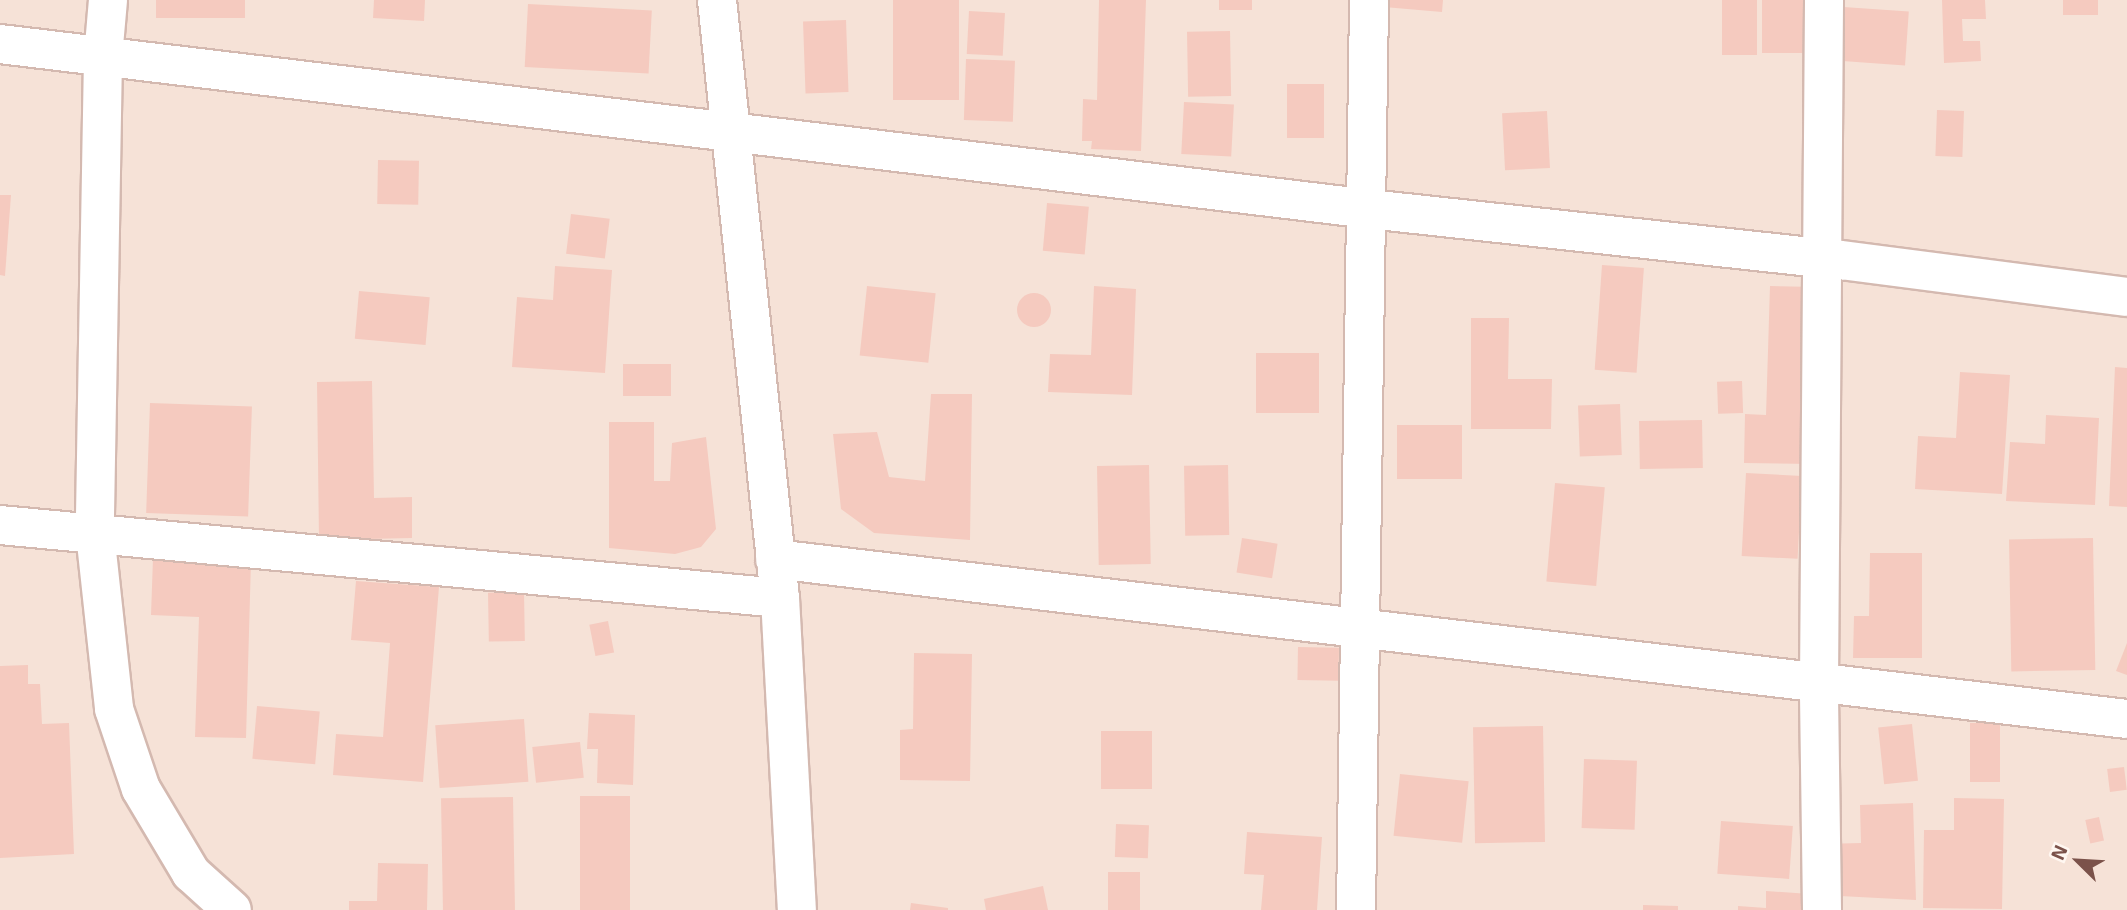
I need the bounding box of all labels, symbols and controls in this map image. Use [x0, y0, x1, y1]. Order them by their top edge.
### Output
north arrow [2043, 826, 2113, 896]
text: N [2045, 841, 2072, 863]

